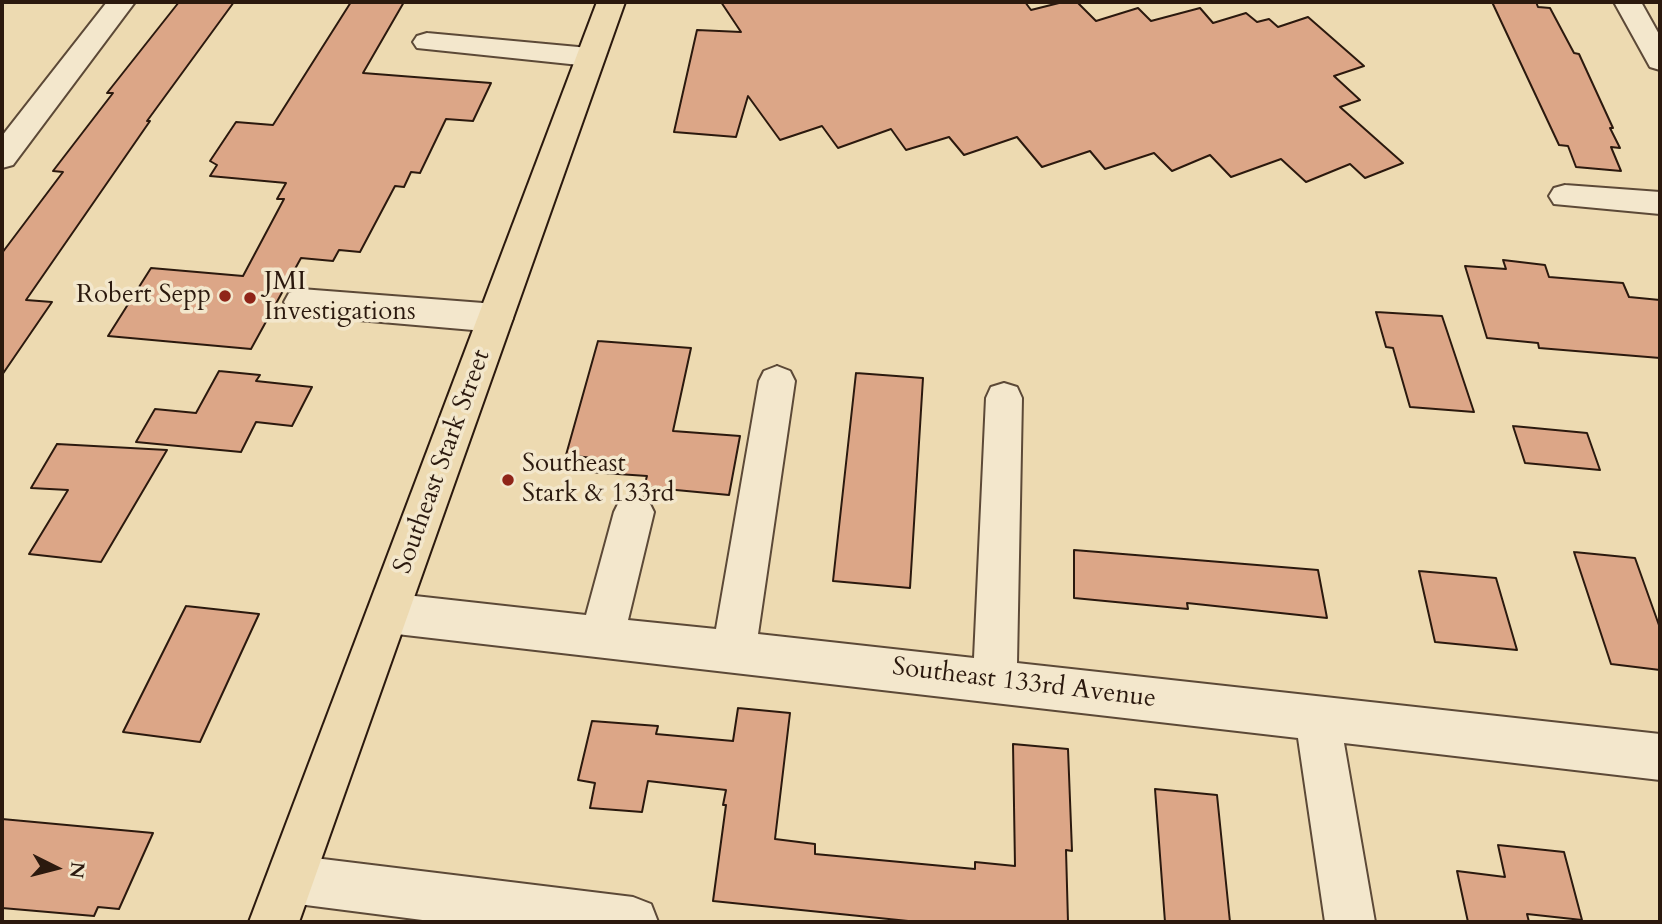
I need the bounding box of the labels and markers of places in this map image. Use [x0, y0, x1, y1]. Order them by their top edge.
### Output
place label: JMI Investigations [264, 267, 416, 328]
place label: Robert Sepp [76, 280, 211, 312]
marker: Robert Sepp [217, 288, 233, 304]
marker: JMI Investigations [242, 290, 258, 306]
place label: Southeast Stark & 133rd [522, 449, 674, 510]
marker: Southeast Stark & 133rd [500, 472, 516, 488]

